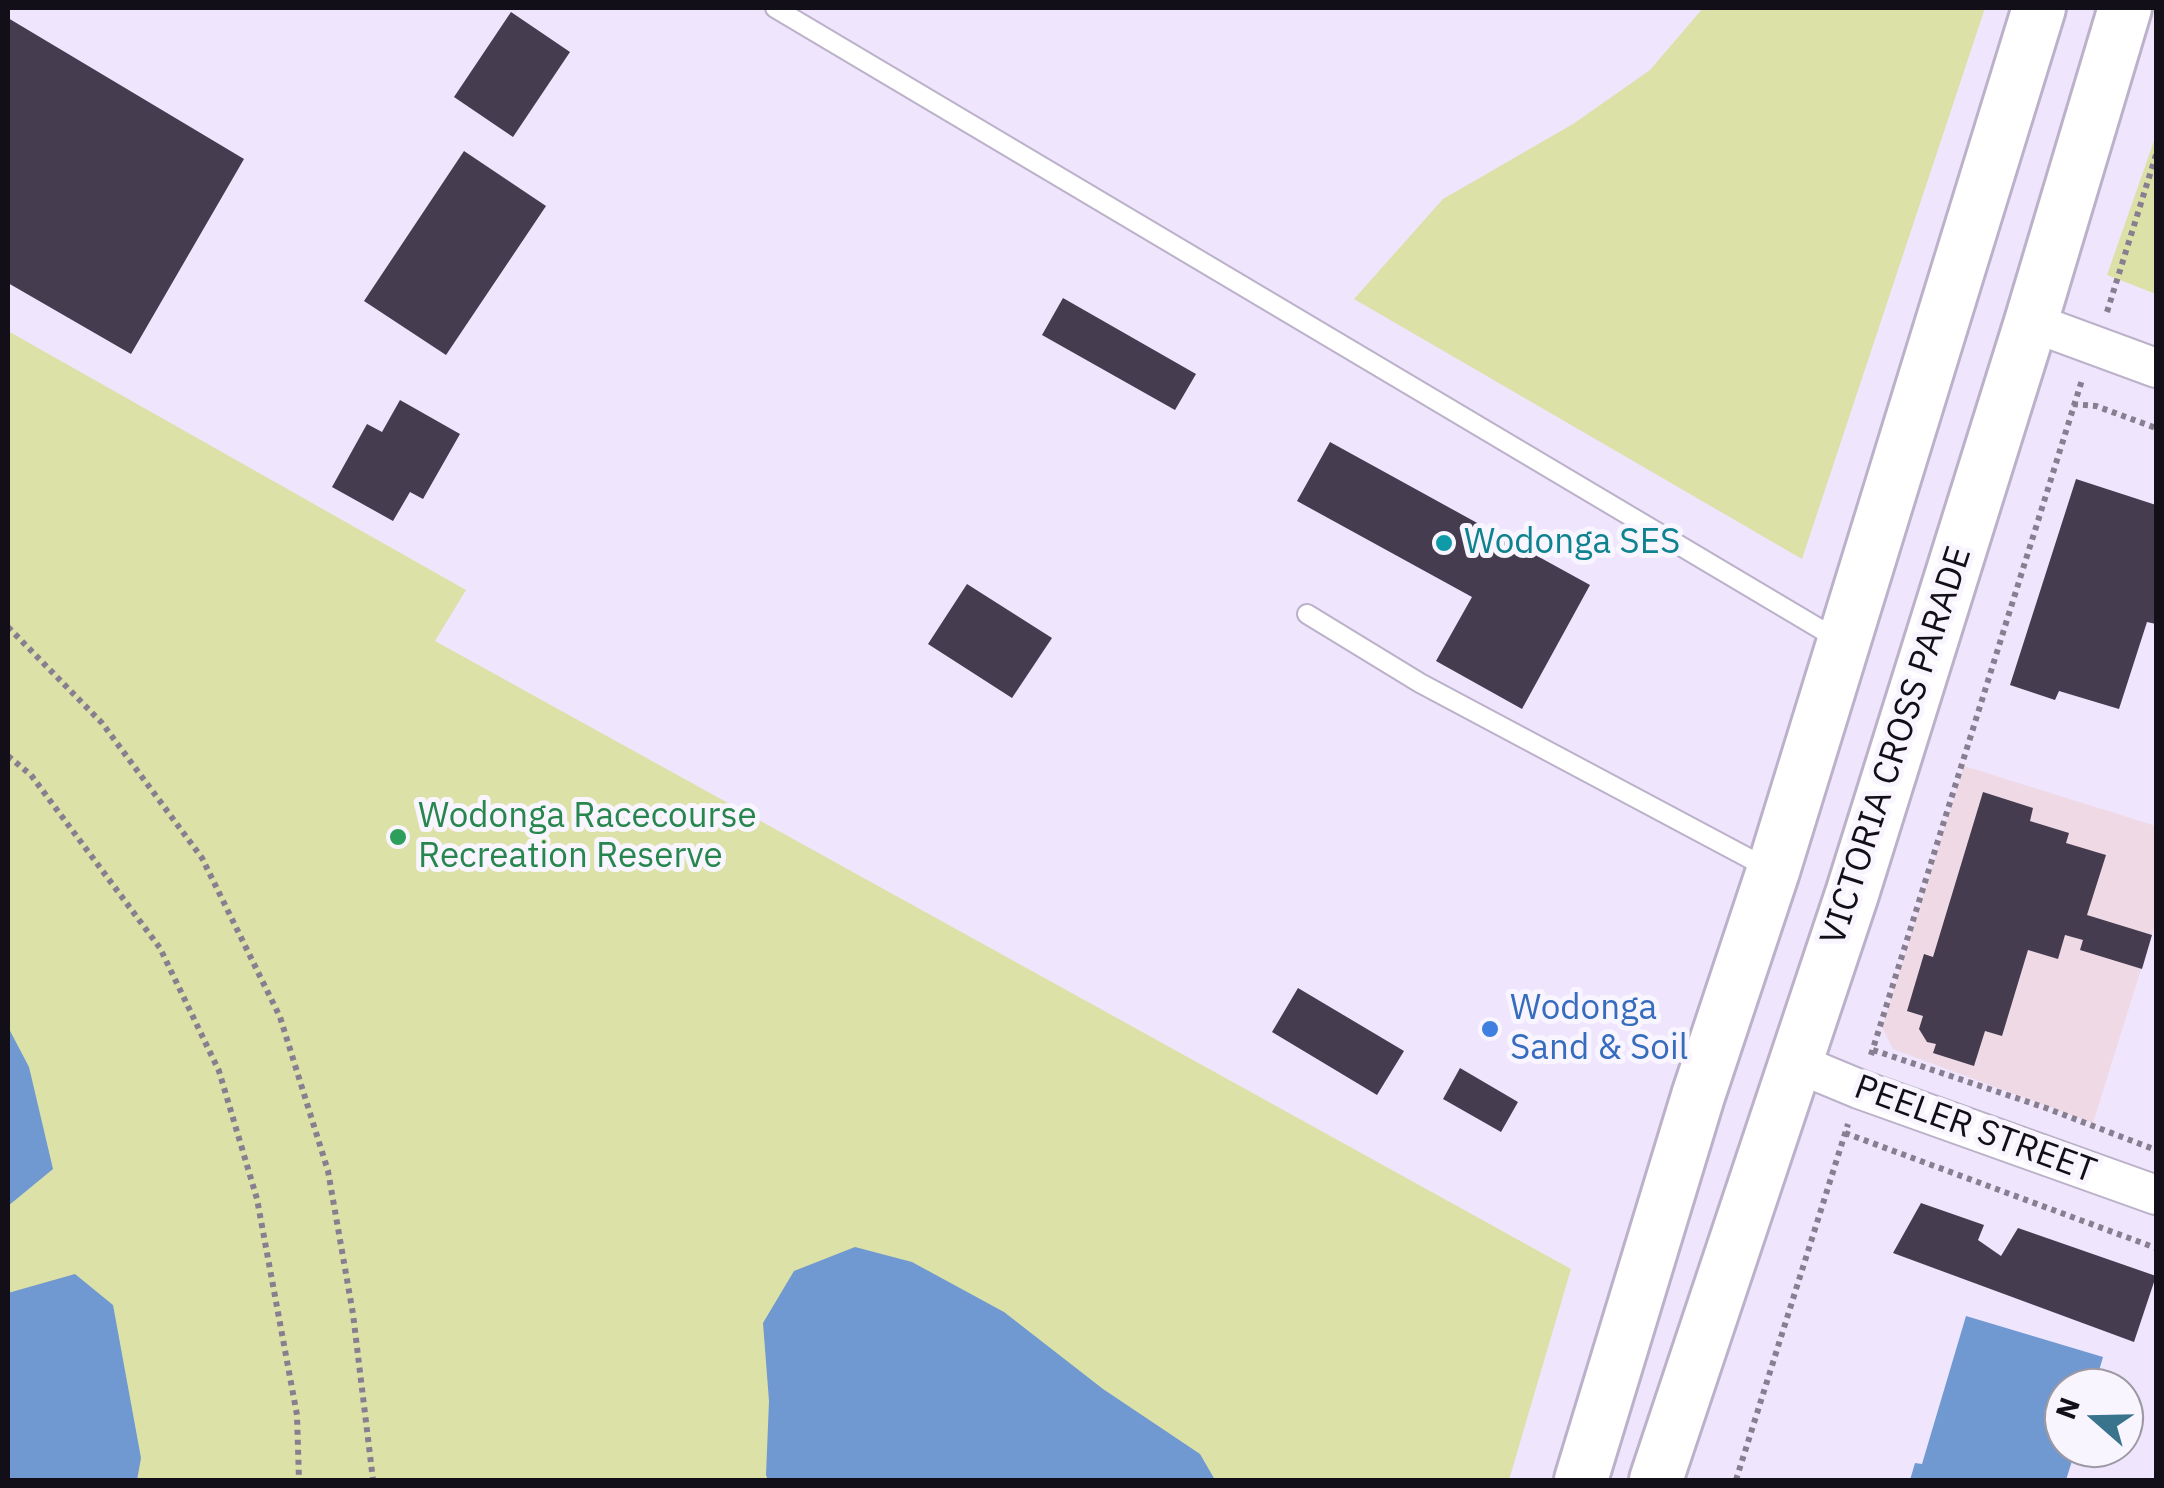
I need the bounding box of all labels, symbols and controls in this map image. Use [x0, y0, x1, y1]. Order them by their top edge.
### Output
place label: Wodonga SES [1464, 522, 1680, 564]
marker: Wodonga SES [1433, 532, 1455, 554]
street label: VICTORIA CROSS PARADE [1813, 542, 1981, 950]
place label: Wodonga Racecourse Recreation Reserve [418, 796, 757, 878]
marker: Wodonga Racecourse Recreation Reserve [387, 826, 409, 848]
place label: Wodonga Sand & Soil [1510, 988, 1688, 1070]
marker: Wodonga Sand & Soil [1479, 1018, 1501, 1040]
street label: PEELER STREET [1849, 1067, 2101, 1193]
north arrow [2044, 1368, 2144, 1468]
text: N [2046, 1392, 2088, 1424]

